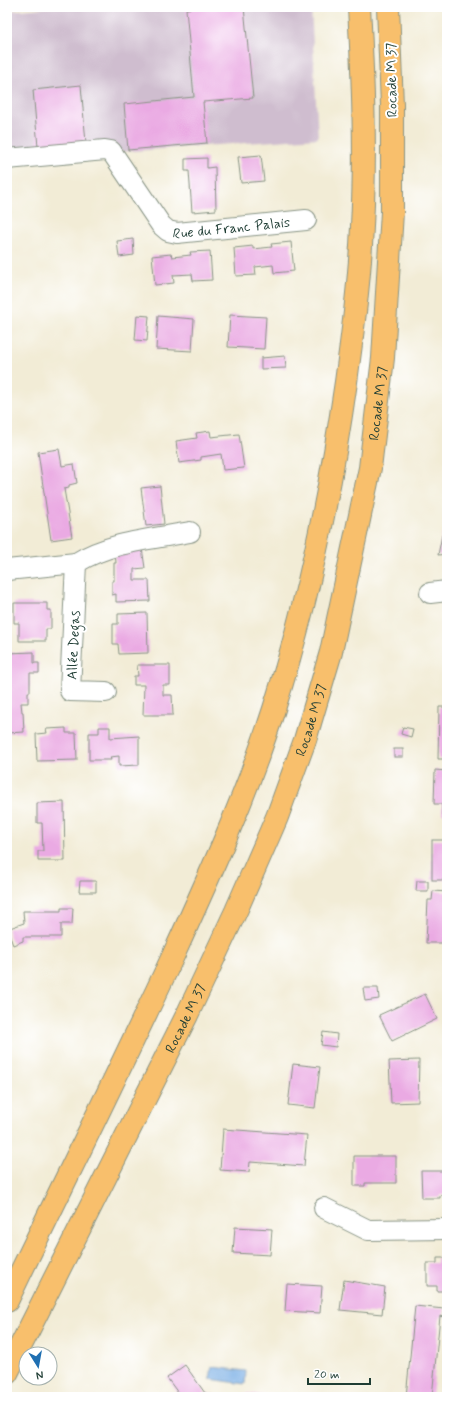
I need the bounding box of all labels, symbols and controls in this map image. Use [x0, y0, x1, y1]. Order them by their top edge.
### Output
street label: Rocade M 37 [382, 43, 402, 117]
street label: Rue du Franc Palais [171, 214, 291, 244]
street label: Rocade M 37 [365, 365, 392, 442]
street label: Allée Degas [63, 609, 87, 680]
street label: Rocade M 37 [292, 682, 331, 759]
street label: Rocade M 37 [161, 981, 210, 1056]
north arrow [18, 1346, 58, 1386]
scale bar [308, 1360, 370, 1386]
text: N [35, 1367, 45, 1382]
text: 20 m [314, 1367, 340, 1383]

